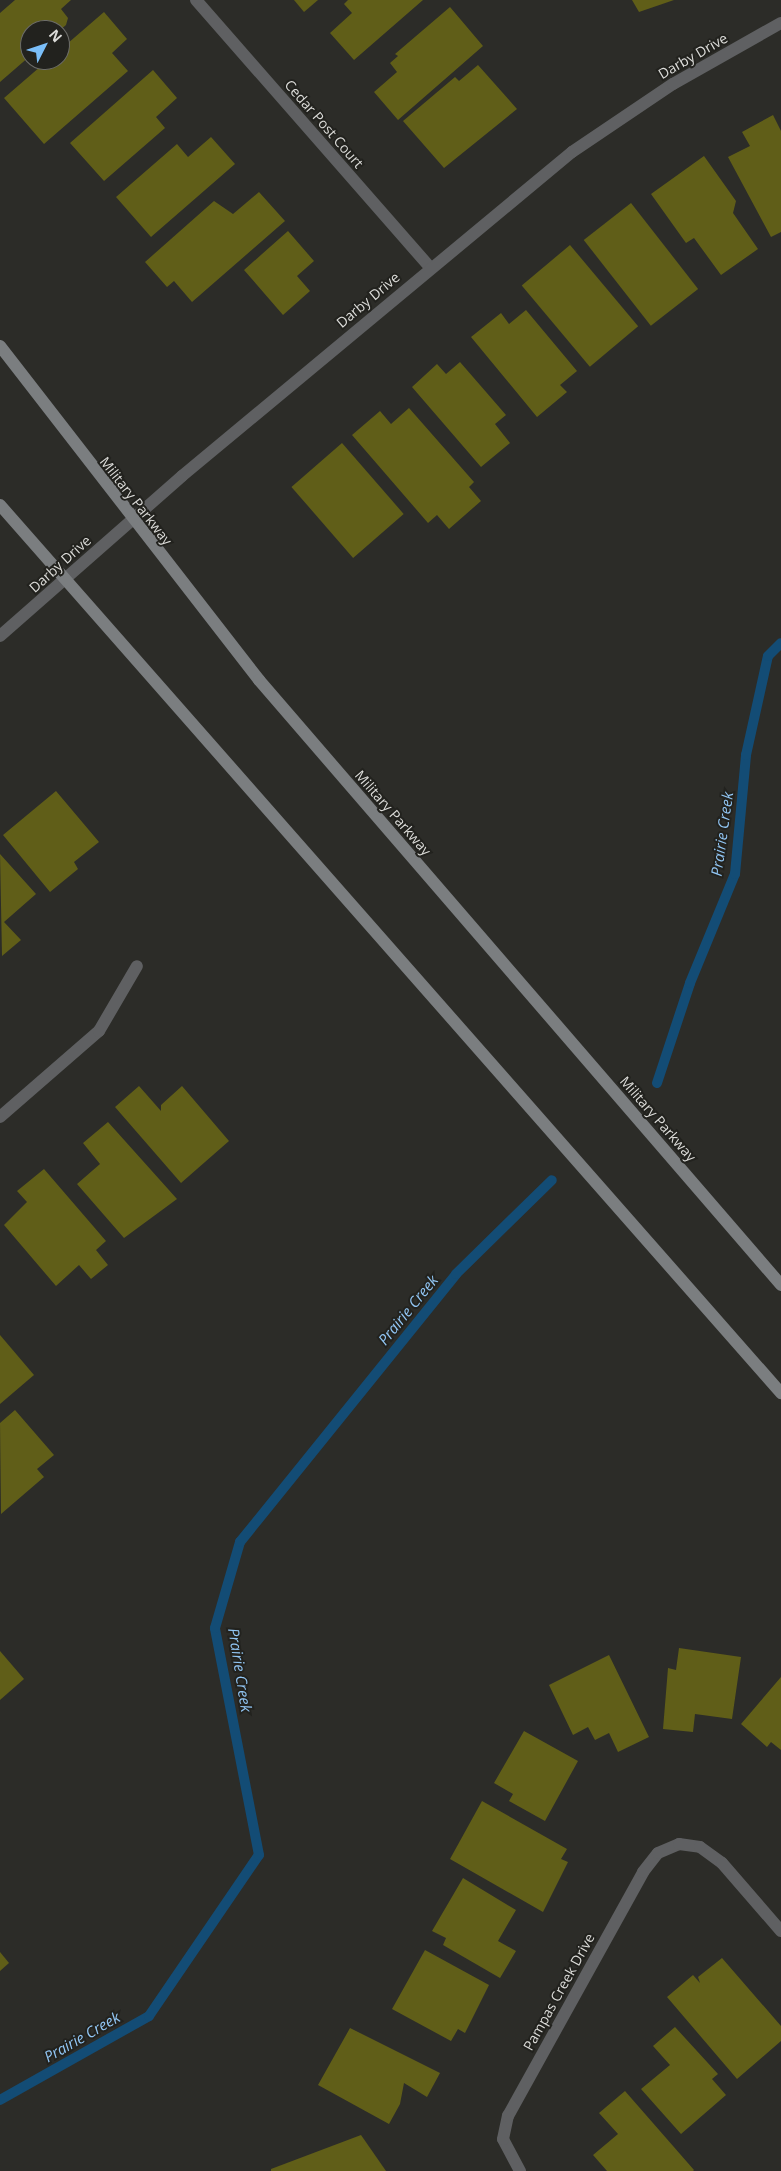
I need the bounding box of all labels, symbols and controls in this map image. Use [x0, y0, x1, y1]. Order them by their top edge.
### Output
north arrow [20, 20, 70, 70]
text: N [45, 25, 67, 46]
street label: Darby Drive [655, 29, 731, 83]
street label: Cedar Post Court [281, 77, 367, 171]
street label: Darby Drive [333, 269, 403, 331]
street label: Military Parkway [96, 454, 176, 548]
street label: Darby Drive [26, 532, 94, 596]
street label: Military Parkway [351, 767, 435, 859]
water label: Prairie Creek [707, 791, 737, 877]
street label: Military Parkway [616, 1073, 700, 1165]
water label: Prairie Creek [374, 1271, 442, 1349]
water label: Prairie Creek [224, 1627, 256, 1713]
street label: Pampas Creek Drive [520, 1930, 598, 2054]
water label: Prairie Creek [41, 2008, 123, 2066]

